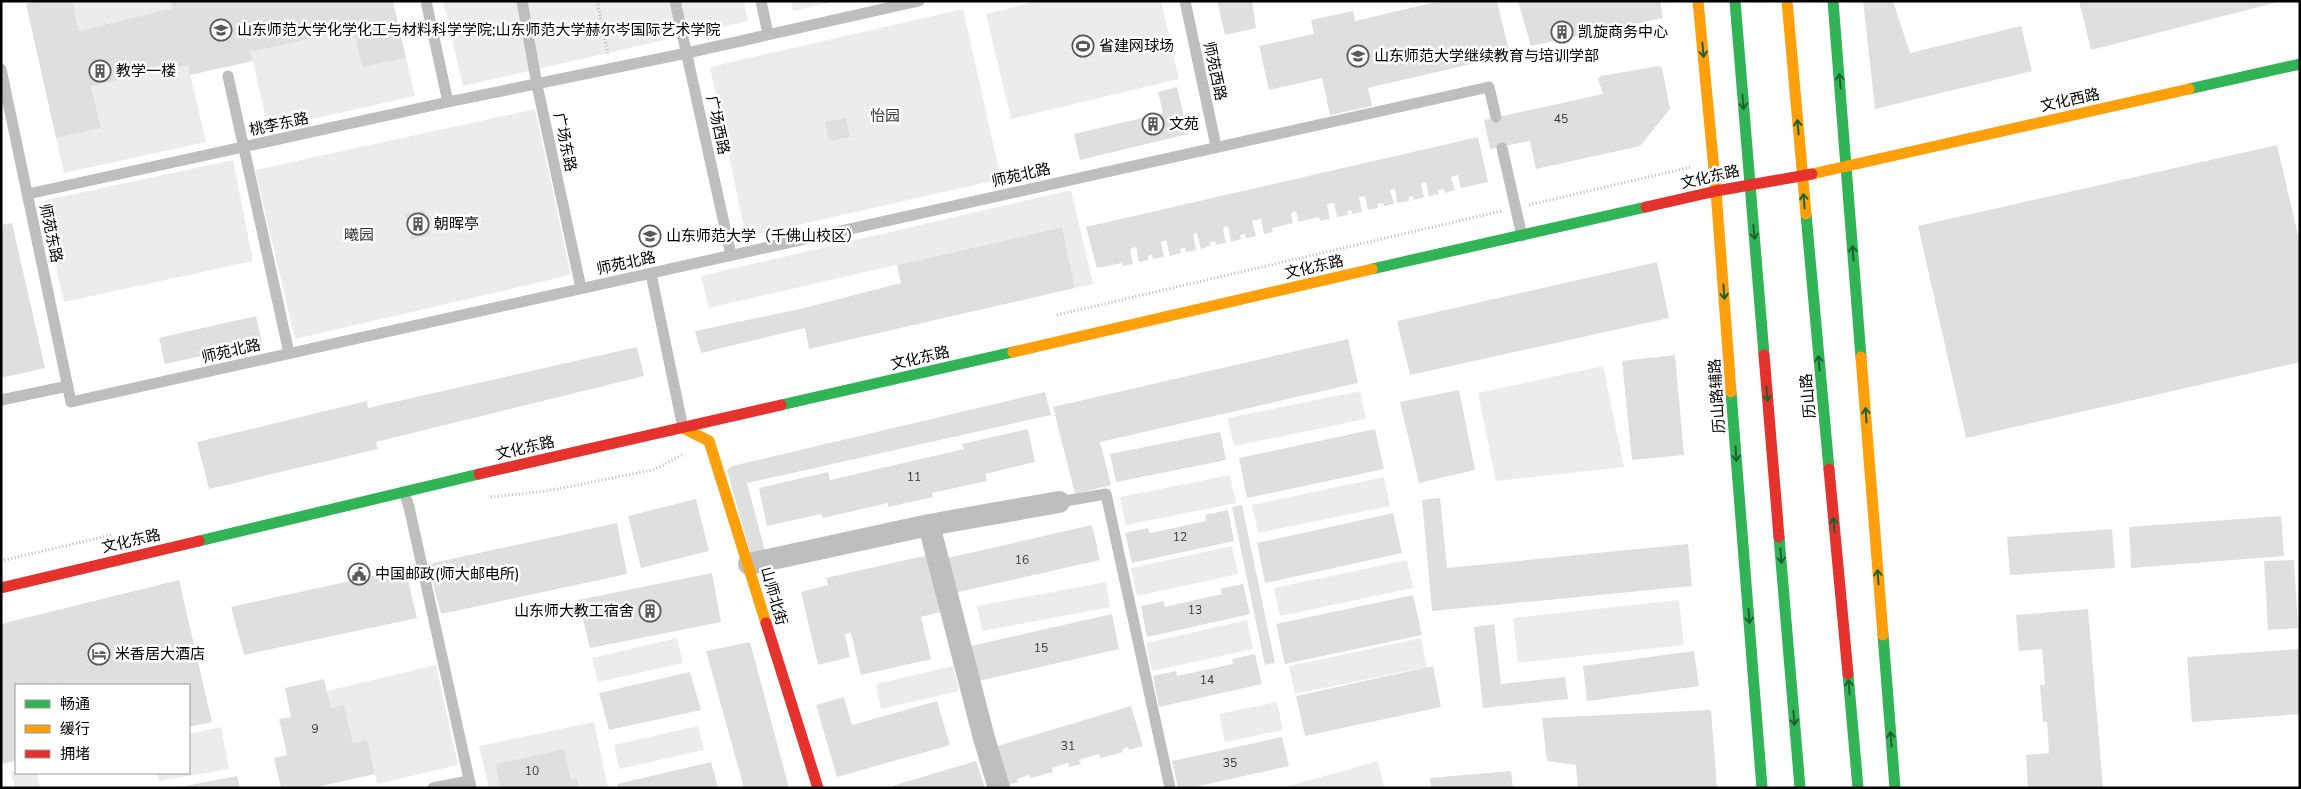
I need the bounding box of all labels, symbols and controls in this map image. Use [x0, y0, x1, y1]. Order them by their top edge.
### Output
school or university icon: 山东师范大学化学化工与材料科学学院;山东师范大学赫尔岑国际艺术学院 [209, 18, 233, 42]
place label: 山东师范大学化学化工与材料科学学院;山东师范大学赫尔岑国际艺术学院 [237, 20, 720, 40]
building icon: 凯旋商务中心 [1550, 20, 1574, 44]
place label: 凯旋商务中心 [1578, 22, 1668, 42]
sports icon: 省建网球场 [1071, 34, 1095, 58]
place label: 省建网球场 [1099, 36, 1174, 56]
street label: 师苑西路 [1199, 40, 1231, 102]
one-way arrow [1698, 41, 1708, 57]
school or university icon: 山东师范大学继续教育与培训学部 [1346, 44, 1370, 68]
place label: 山东师范大学继续教育与培训学部 [1374, 46, 1599, 66]
building icon: 教学一楼 [88, 59, 112, 83]
place label: 教学一楼 [116, 61, 176, 81]
one-way arrow [1835, 73, 1844, 89]
street label: 文化西路 [2039, 84, 2101, 116]
street label: 广场西路 [702, 94, 734, 156]
one-way arrow [1739, 94, 1748, 110]
park label: 怡园 [870, 106, 900, 126]
street label: 桃李东路 [248, 108, 310, 140]
street label: 广场东路 [549, 111, 581, 173]
house number: 45 [1554, 111, 1568, 127]
building icon: 文苑 [1141, 112, 1165, 136]
place label: 文苑 [1169, 114, 1199, 134]
one-way arrow [1793, 119, 1803, 135]
street label: 师苑北路 [990, 159, 1052, 191]
street label: 文化东路 [1679, 161, 1741, 193]
one-way arrow [1799, 193, 1809, 209]
street label: 师苑东路 [35, 202, 67, 264]
building icon: 朝晖亭 [406, 212, 430, 236]
place label: 朝晖亭 [434, 214, 479, 234]
school or university icon: 山东师范大学（千佛山校区） [638, 224, 662, 248]
one-way arrow [1749, 224, 1759, 240]
park label: 曦园 [344, 225, 374, 245]
place label: 山东师范大学（千佛山校区） [666, 226, 861, 246]
one-way arrow [1849, 245, 1858, 261]
street label: 师苑北路 [595, 247, 657, 279]
street label: 文化东路 [1283, 251, 1345, 283]
one-way arrow [1719, 284, 1729, 300]
street label: 师苑北路 [200, 335, 262, 367]
street label: 文化东路 [889, 342, 951, 374]
one-way arrow [1815, 355, 1824, 371]
street label: 历山路辅路 [1704, 358, 1730, 434]
street label: 历山路 [1796, 373, 1820, 419]
one-way arrow [1763, 386, 1772, 402]
one-way arrow [1861, 407, 1871, 423]
street label: 文化东路 [494, 432, 556, 464]
one-way arrow [1732, 446, 1741, 462]
house number: 11 [907, 469, 921, 485]
one-way arrow [1830, 517, 1839, 533]
street label: 文化东路 [100, 525, 162, 557]
house number: 12 [1173, 529, 1187, 545]
one-way arrow [1776, 548, 1786, 564]
house number: 16 [1015, 552, 1029, 568]
public building icon: 中国邮政(师大邮电所) [347, 562, 371, 586]
place label: 中国邮政(师大邮电所) [375, 564, 520, 584]
street label: 山师北街 [756, 564, 792, 628]
one-way arrow [1874, 569, 1883, 585]
building icon: 山东师大教工宿舍 [638, 599, 662, 623]
place label: 山东师大教工宿舍 [514, 601, 634, 621]
house number: 13 [1188, 602, 1202, 618]
one-way arrow [1744, 608, 1753, 624]
house number: 15 [1034, 640, 1048, 656]
hotel icon: 米香居大酒店 [87, 642, 111, 666]
place label: 米香居大酒店 [115, 644, 205, 664]
house number: 14 [1200, 672, 1214, 688]
one-way arrow [1844, 679, 1853, 695]
legend [15, 684, 190, 774]
text: 畅通 [60, 694, 90, 714]
one-way arrow [1790, 710, 1799, 726]
text: 缓行 [60, 719, 90, 739]
house number: 9 [311, 721, 319, 737]
one-way arrow [1886, 731, 1896, 747]
house number: 31 [1061, 738, 1075, 754]
text: 拥堵 [60, 744, 90, 764]
house number: 35 [1223, 755, 1237, 771]
house number: 10 [525, 763, 539, 779]

